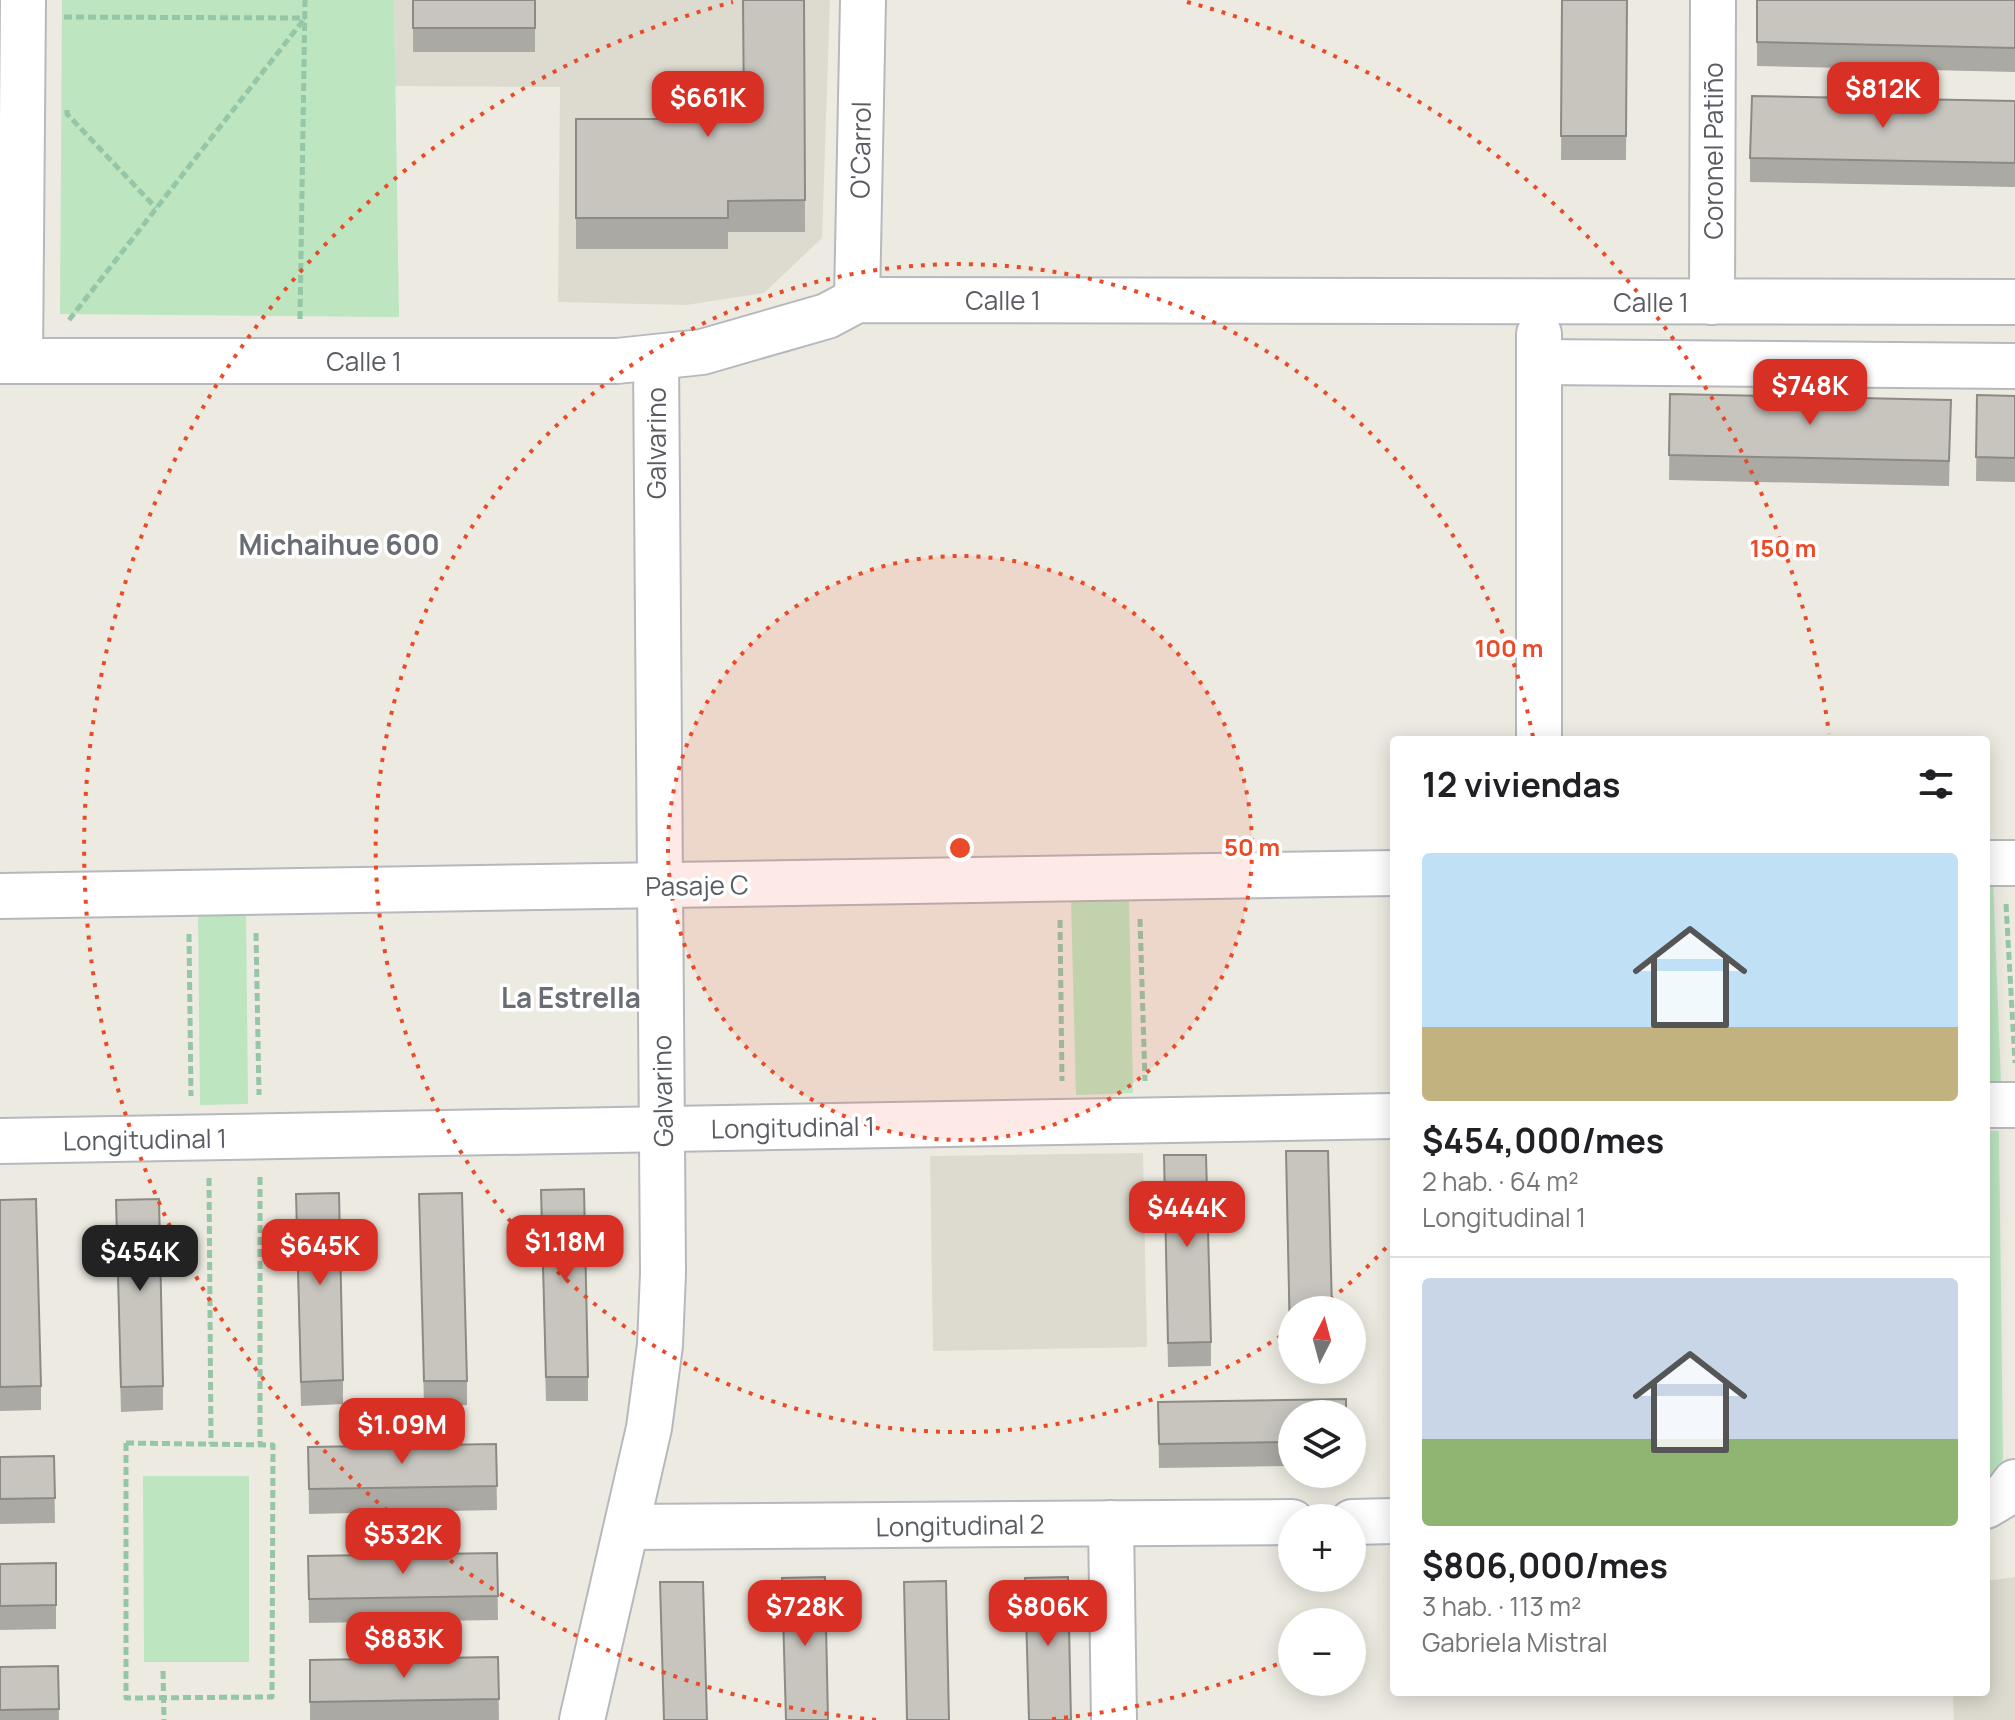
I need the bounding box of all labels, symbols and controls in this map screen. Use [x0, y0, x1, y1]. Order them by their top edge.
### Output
street label: Coronel Patiño [1695, 62, 1731, 240]
pin: $812K [1827, 62, 1939, 130]
text: $812K [1845, 70, 1921, 106]
pin: $661K [652, 71, 764, 139]
text: $661K [670, 79, 746, 115]
street label: O'Carrol [841, 101, 879, 199]
street label: Calle 1 [965, 282, 1041, 318]
street label: Calle 1 [1613, 284, 1689, 320]
street label: Calle 1 [326, 343, 402, 379]
pin: $748K [1754, 359, 1866, 427]
text: $748K [1771, 367, 1849, 403]
street label: Galvarino [638, 387, 674, 499]
district label: Michaihue 600 [238, 525, 440, 563]
text: 150 m [1750, 531, 1816, 564]
text: 100 m [1475, 631, 1543, 664]
text: 12 viviendas [1422, 761, 1621, 807]
icon: filters [1914, 762, 1958, 806]
text: 50 m [1224, 830, 1280, 863]
centre of rings [946, 834, 974, 862]
street label: Pasaje C [645, 866, 749, 904]
icon: home [1618, 905, 1762, 1049]
district label: La Estrella [501, 978, 641, 1016]
street label: Galvarino [643, 1035, 681, 1147]
street label: Longitudinal 1 [711, 1108, 875, 1146]
text: $454,000/mes [1422, 1117, 1664, 1163]
street label: Longitudinal 1 [63, 1120, 227, 1158]
text: 2 hab. · 64 m² [1422, 1163, 1579, 1199]
pin: $444K [1131, 1181, 1243, 1249]
text: $444K [1147, 1189, 1227, 1225]
text: Longitudinal 1 [1422, 1199, 1586, 1235]
pin: $1.18M [500, 1215, 630, 1283]
pin: $645K [264, 1219, 376, 1287]
text: $1.18M [525, 1223, 606, 1259]
pin: $454K [84, 1225, 196, 1293]
text: $645K [280, 1227, 360, 1263]
text: $454K [100, 1233, 180, 1269]
north arrow [1278, 1296, 1366, 1384]
map controls [1278, 1296, 1366, 1696]
icon: home [1618, 1330, 1762, 1474]
pin: $1.09M [337, 1398, 467, 1466]
button: layers [1278, 1400, 1366, 1488]
text: $1.09M [357, 1406, 447, 1442]
button: + [1278, 1504, 1366, 1592]
street label: Longitudinal 2 [875, 1506, 1045, 1544]
pin: $532K [347, 1508, 459, 1576]
text: $532K [364, 1516, 443, 1552]
text: $806,000/mes [1422, 1542, 1668, 1588]
pin: $728K [749, 1580, 861, 1648]
pin: $806K [992, 1580, 1104, 1648]
text: $728K [766, 1588, 844, 1624]
text: $806K [1007, 1588, 1089, 1624]
text: 3 hab. · 113 m² [1422, 1588, 1582, 1624]
button: − [1278, 1608, 1366, 1696]
pin: $883K [348, 1612, 460, 1680]
text: $883K [364, 1620, 444, 1656]
text: Gabriela Mistral [1422, 1624, 1608, 1660]

